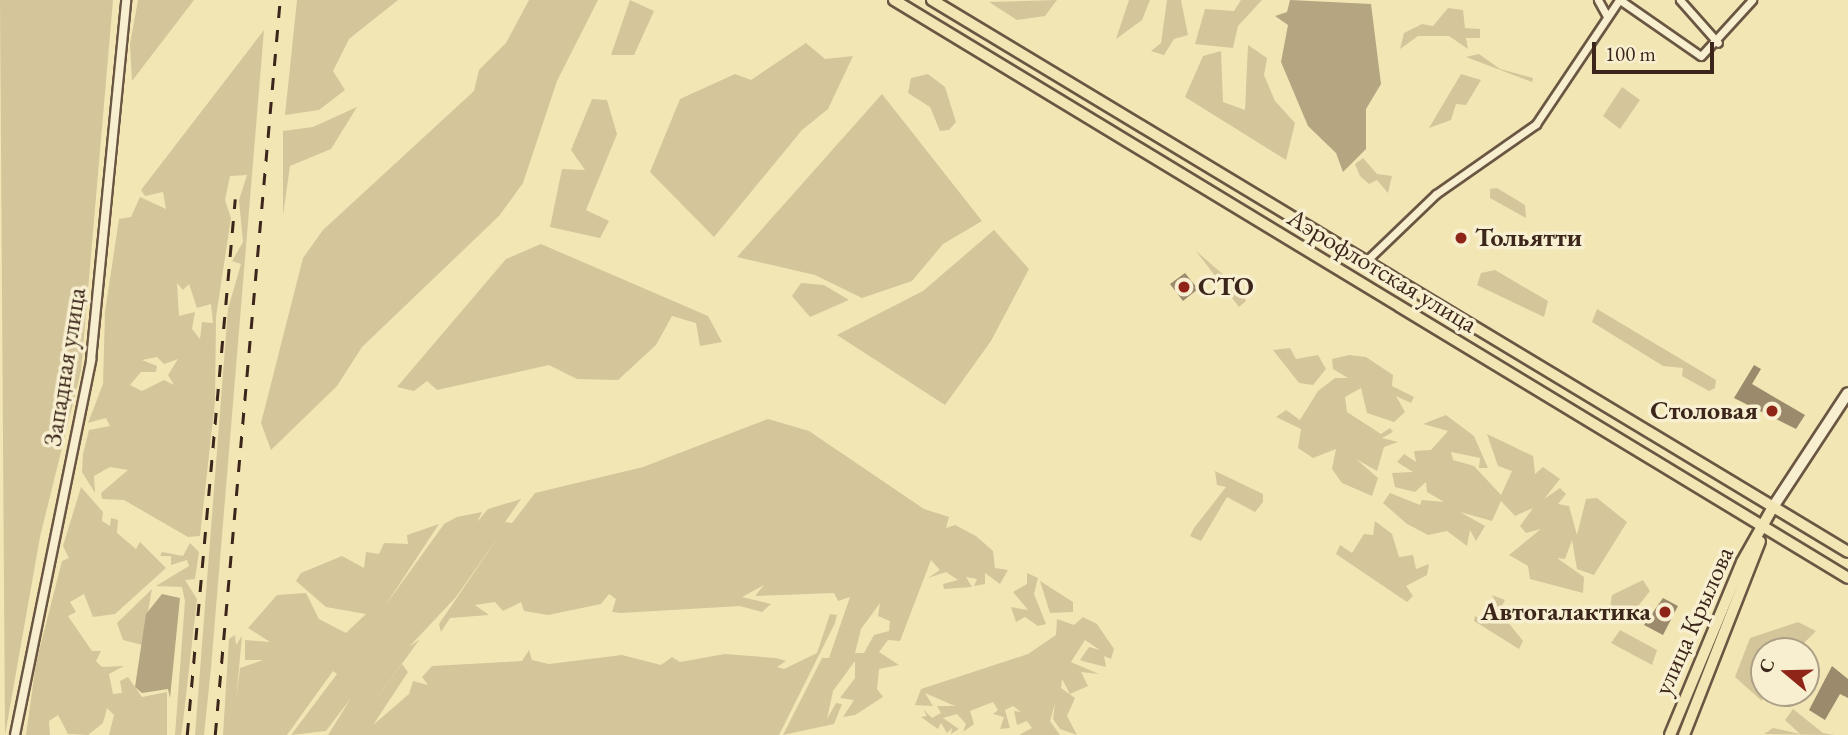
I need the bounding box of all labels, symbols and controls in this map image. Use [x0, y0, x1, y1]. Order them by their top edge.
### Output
scale bar [1596, 28, 1718, 72]
text: 100 m [1605, 40, 1656, 67]
street label: Аэрофлотская улица [1282, 202, 1482, 340]
place label: Тольятти [1475, 222, 1582, 254]
marker: Тольятти [1453, 230, 1469, 246]
place label: СТО [1198, 271, 1254, 303]
marker: СТО [1176, 279, 1192, 295]
street label: Западная улица [37, 285, 93, 449]
place label: Столовая [1650, 395, 1758, 427]
marker: Столовая [1764, 403, 1780, 419]
street label: улица Крылова [1647, 542, 1741, 700]
place label: Автогалактика [1481, 596, 1651, 628]
marker: Автогалактика [1657, 604, 1673, 620]
north arrow [1750, 637, 1820, 707]
text: С [1753, 655, 1781, 676]

